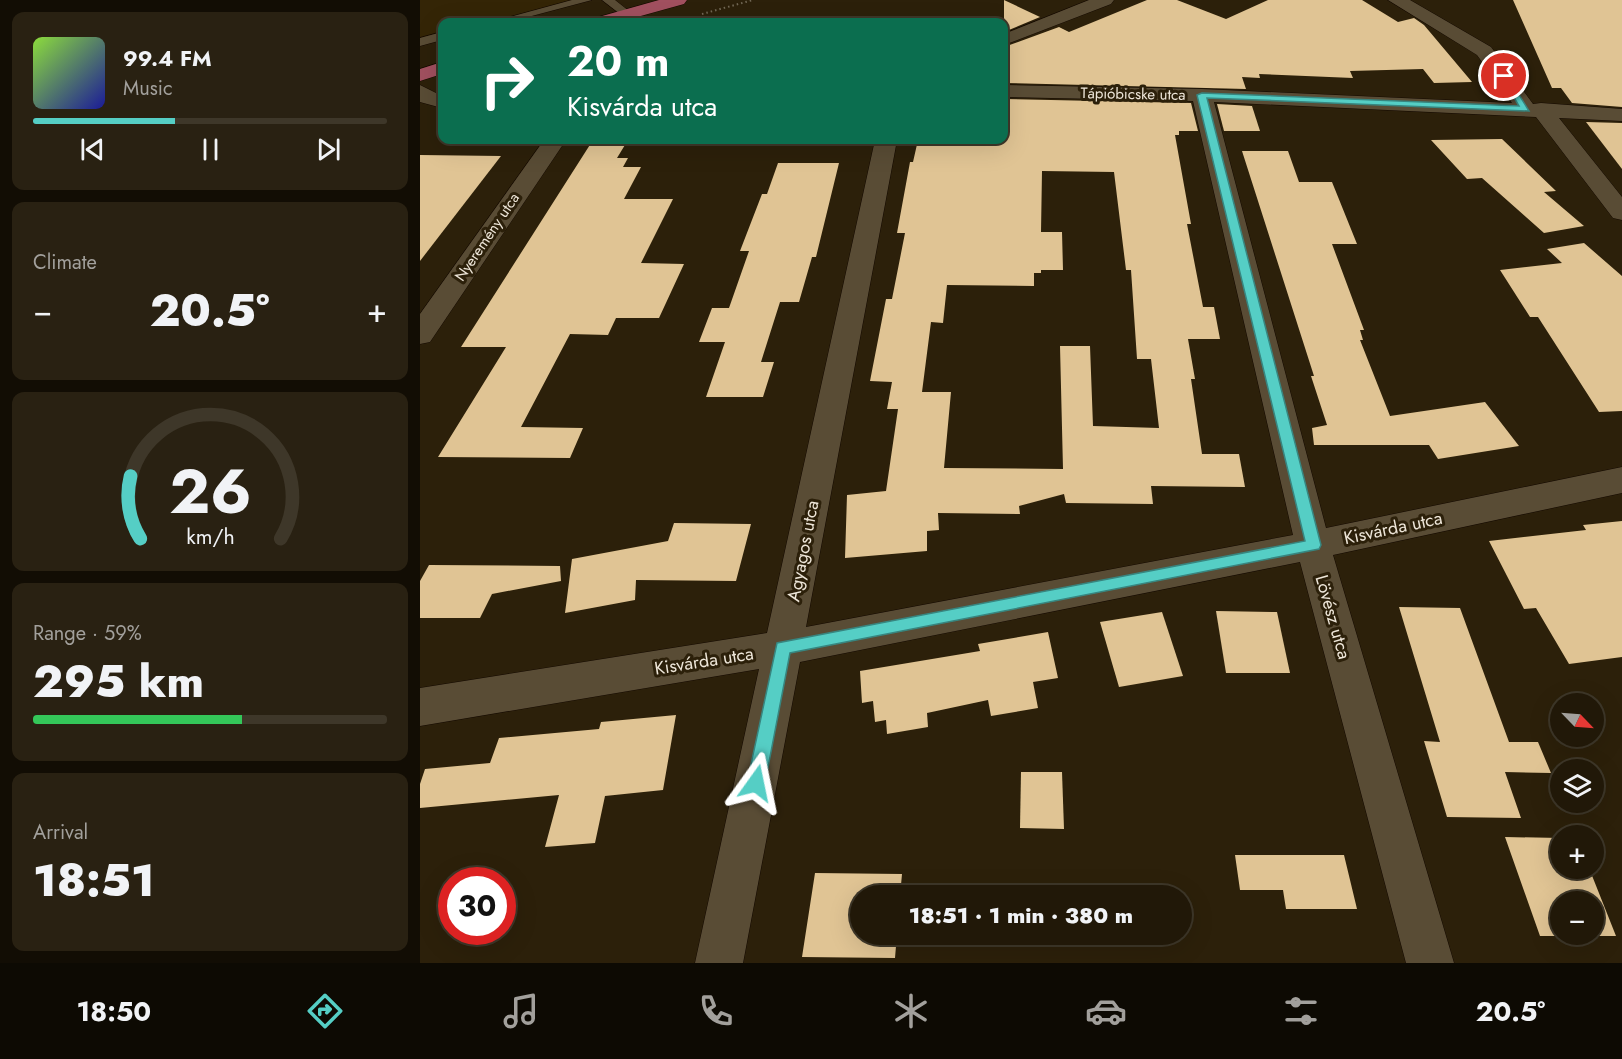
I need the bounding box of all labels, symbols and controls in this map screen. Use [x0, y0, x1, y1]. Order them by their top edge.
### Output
text: 20 m [567, 31, 669, 92]
text: 99.4 FM [123, 42, 212, 74]
icon: right [468, 42, 546, 120]
pin [1478, 50, 1529, 101]
icon: arrive [1487, 59, 1520, 92]
text: Music [123, 74, 173, 103]
street label: Tápióbicske utca [1080, 82, 1186, 106]
text: Kisvárda utca [567, 87, 717, 126]
icon: previous [76, 133, 109, 166]
icon: pause [194, 133, 227, 166]
icon: next [312, 133, 345, 166]
street label: Nyeremény utca [449, 188, 525, 286]
text: Climate [33, 248, 97, 277]
text: 20.5° [150, 278, 270, 343]
text: − [33, 287, 52, 334]
text: + [367, 287, 387, 334]
text: 26 [169, 446, 251, 536]
street label: Agyagos utca [780, 498, 826, 604]
street label: Kisvárda utca [1341, 505, 1445, 551]
text: km/h [186, 521, 234, 552]
street label: Lövész utca [1309, 572, 1357, 662]
text: Range · 59% [33, 619, 142, 648]
street label: Kisvárda utca [652, 640, 756, 682]
text: 295 km [33, 649, 204, 714]
north arrow [1550, 693, 1604, 747]
map controls [1550, 693, 1604, 945]
position arrow [724, 751, 788, 815]
button: layers [1550, 759, 1604, 813]
text: Arrival [33, 818, 88, 847]
button: + [1550, 825, 1604, 879]
text: 18:51 [33, 848, 155, 913]
speed limit sign: 30 [438, 867, 516, 945]
button: − [1550, 891, 1604, 945]
text: 18:51 · 1 min · 380 m [909, 899, 1133, 931]
icon: directions [304, 990, 346, 1032]
icon: music [500, 990, 542, 1032]
icon: phone [695, 990, 737, 1032]
icon: climate [890, 990, 932, 1032]
icon: car [1085, 990, 1127, 1032]
icon: filters [1280, 990, 1322, 1032]
text: 18:50 [77, 992, 151, 1031]
text: 20.5° [1476, 992, 1545, 1031]

